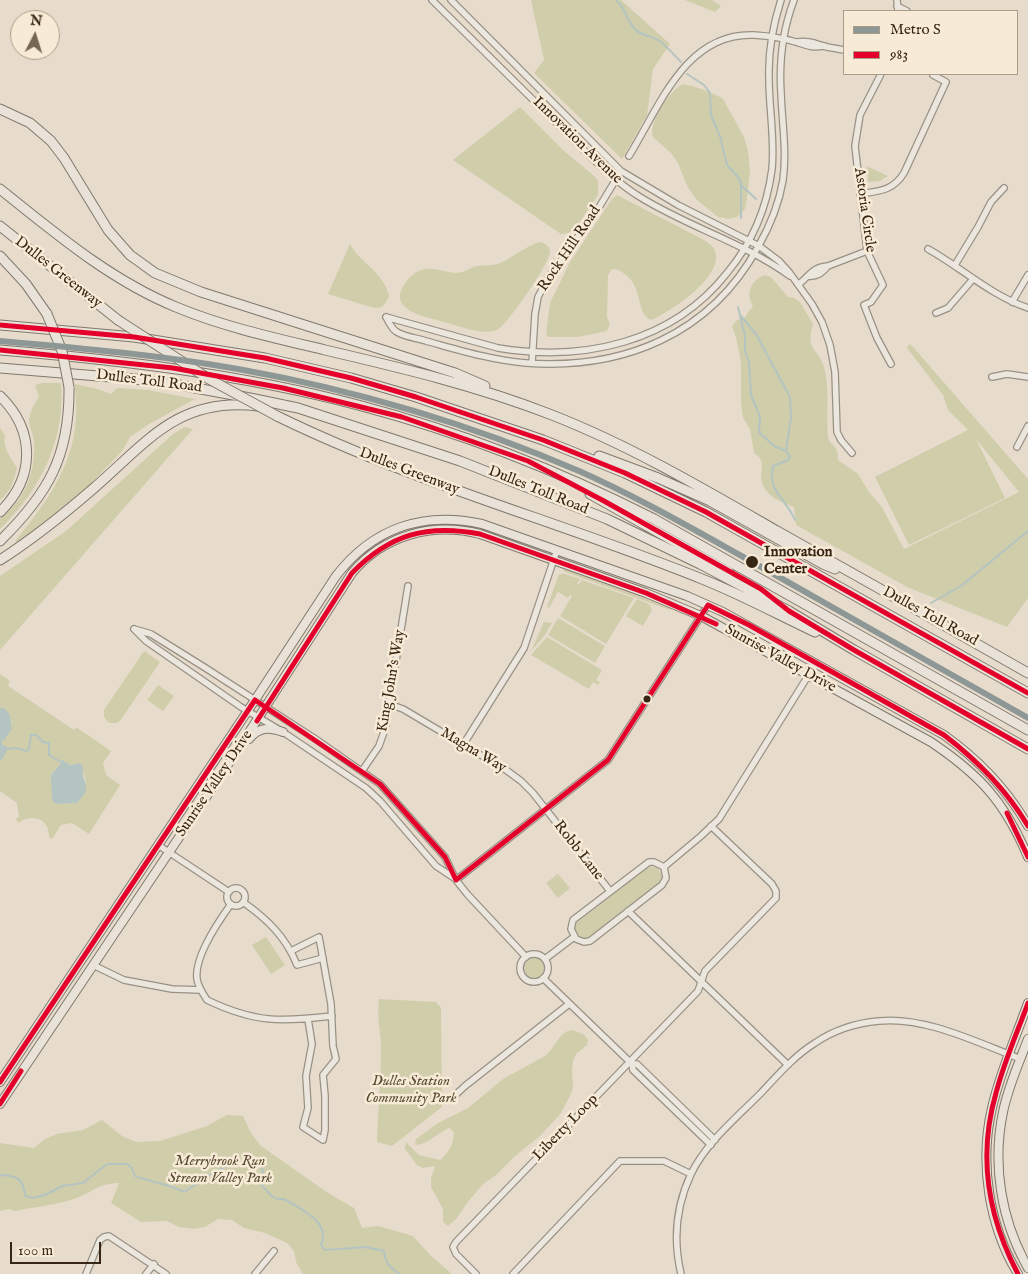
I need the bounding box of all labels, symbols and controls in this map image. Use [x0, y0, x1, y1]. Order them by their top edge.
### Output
north arrow [10, 10, 60, 60]
legend [843, 10, 1018, 75]
text: N [29, 12, 43, 31]
text: Metro S [890, 20, 941, 39]
text: 983 [890, 45, 908, 64]
street label: Innovation Avenue [528, 94, 626, 188]
street label: Astoria Circle [849, 166, 879, 254]
street label: Rock Hill Road [535, 203, 605, 295]
street label: Dulles Greenway [11, 233, 105, 313]
street label: Dulles Toll Road [95, 367, 203, 397]
street label: Dulles Greenway [356, 445, 462, 499]
street label: Dulles Toll Road [485, 463, 591, 519]
place label: Innovation Center [764, 544, 833, 579]
marker: Innovation Center [744, 554, 760, 570]
street label: Dulles Toll Road [879, 583, 981, 651]
street label: Sunrise Valley Drive [721, 621, 839, 697]
street label: King John's Way [374, 628, 410, 734]
unlabelled marker [642, 694, 652, 704]
street label: Magna Way [437, 724, 509, 778]
street label: Sunrise Valley Drive [173, 727, 257, 841]
street label: Robb Lane [549, 818, 607, 884]
park label: Dulles Station Community Park [365, 1073, 457, 1108]
street label: Liberty Loop [530, 1091, 602, 1165]
park label: Merrybrook Run Stream Valley Park [168, 1153, 272, 1188]
scale bar [12, 1232, 104, 1264]
text: 100 m [18, 1241, 53, 1260]

